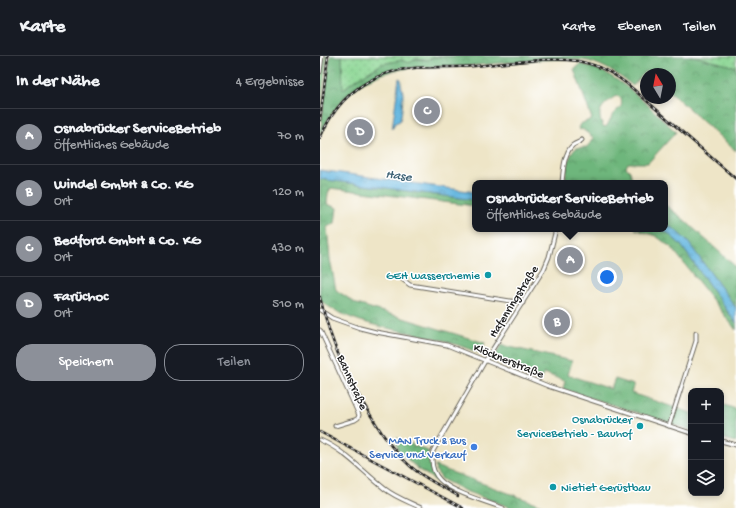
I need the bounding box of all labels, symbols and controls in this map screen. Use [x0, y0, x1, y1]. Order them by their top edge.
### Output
text: Karte [20, 16, 65, 39]
text: Karte [562, 19, 596, 36]
text: Ebenen [618, 19, 661, 36]
text: Teilen [683, 19, 716, 36]
north arrow [640, 68, 676, 104]
text: In der Nähe [16, 72, 99, 92]
text: 4 Ergebnisse [236, 75, 304, 90]
pin: C [414, 96, 440, 126]
pin: D [347, 117, 373, 147]
text: Osnabrücker ServiceBetrieb [54, 120, 221, 138]
text: A [25, 129, 33, 144]
text: 70 m [278, 129, 304, 144]
text: Öffentliches Gebäude [54, 138, 169, 153]
water label: Hase [385, 167, 414, 186]
text: Windel GmbH & Co. KG [54, 176, 193, 194]
popup [472, 180, 668, 232]
text: B [26, 185, 32, 200]
text: 120 m [273, 185, 304, 200]
text: Osnabrücker ServiceBetrieb [486, 190, 654, 208]
text: Ort [54, 194, 72, 209]
text: Öffentliches Gebäude [486, 208, 601, 223]
text: Bedford GmbH & Co. KG [54, 232, 201, 250]
text: C [25, 241, 33, 256]
text: 430 m [271, 241, 304, 256]
pin: A [557, 245, 583, 275]
text: Ort [54, 250, 72, 265]
street label: Hafenringstraße [487, 263, 543, 341]
your location [597, 267, 617, 287]
place label: GEH wasserchemie [386, 270, 481, 284]
marker: GEH wasserchemie [483, 270, 493, 280]
text: Farüchoc [54, 288, 108, 306]
text: D [25, 297, 33, 312]
text: 510 m [272, 297, 304, 312]
text: Ort [54, 306, 72, 321]
pin: B [544, 307, 570, 337]
street label: Klöcknerstraße [471, 341, 546, 383]
button: Speichern [16, 344, 156, 381]
button: Teilen [164, 344, 304, 381]
street label: Bahnstraße [332, 352, 370, 413]
map controls [688, 388, 724, 496]
button: + [688, 388, 724, 424]
place label: Osnabrücker ServiceBetrieb - Bauhof [517, 414, 634, 442]
marker: Osnabrücker ServiceBetrieb - Bauhof [635, 421, 645, 431]
button: − [688, 424, 724, 460]
place label: MAN Truck & Bus Service und Verkauf [369, 435, 467, 463]
marker: MAN Truck & Bus Service und Verkauf [469, 442, 479, 452]
button: layers [688, 460, 724, 496]
marker: Nietiet Gerüstbau [548, 482, 558, 492]
place label: Nietiet Gerüstbau [561, 482, 651, 496]

